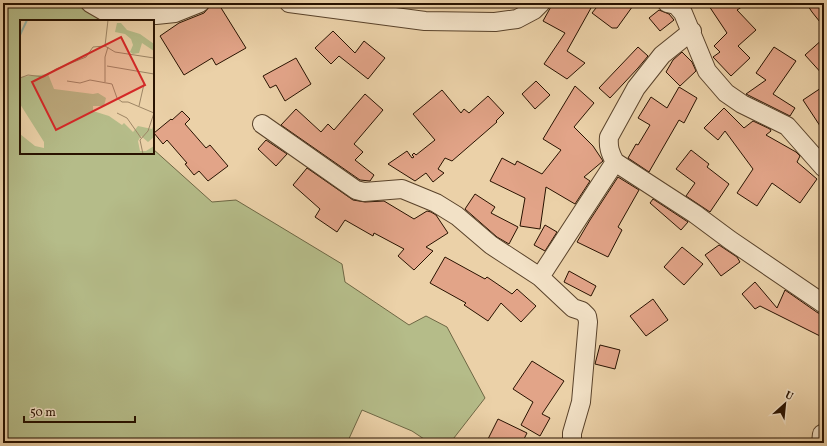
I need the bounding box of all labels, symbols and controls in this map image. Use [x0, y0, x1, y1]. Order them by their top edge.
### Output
inset map [20, 20, 154, 154]
north arrow [765, 384, 805, 424]
text: U [782, 388, 796, 405]
scale bar [24, 398, 135, 424]
text: 50 m [30, 405, 56, 421]

